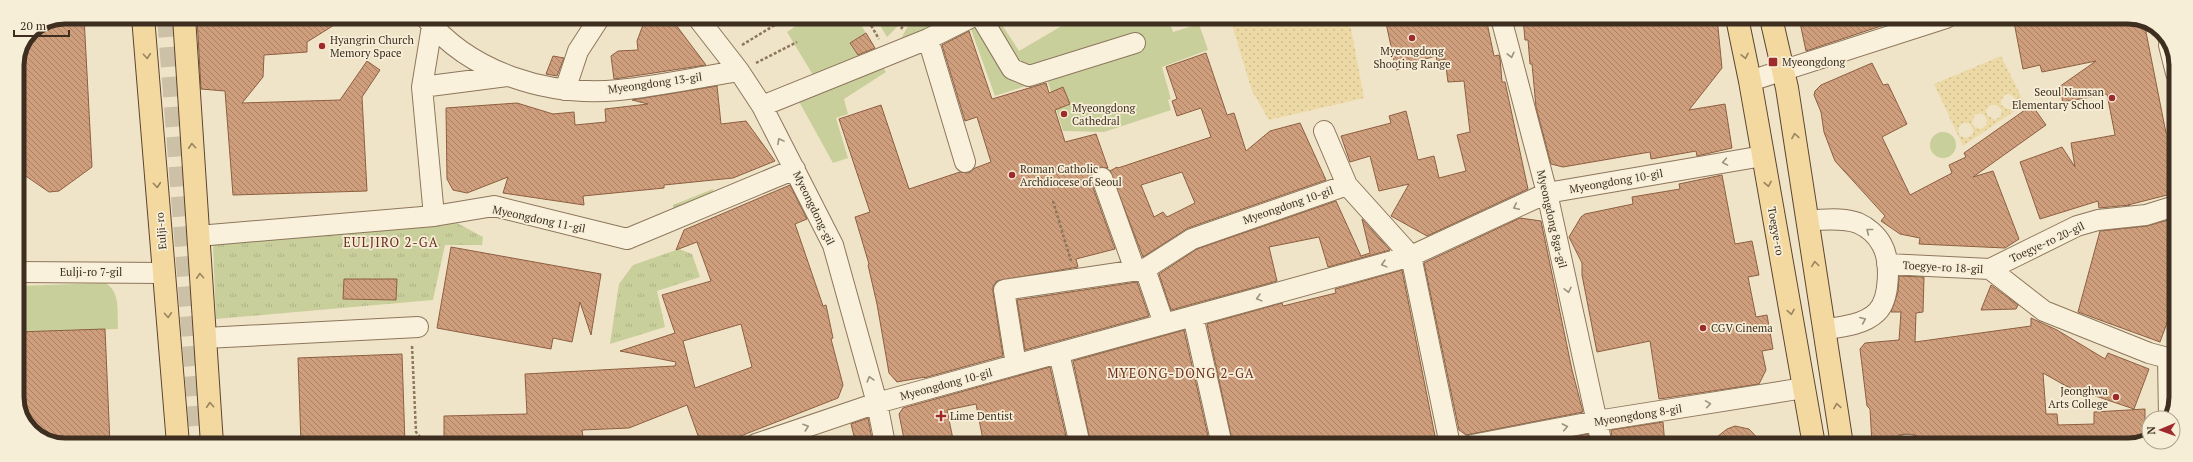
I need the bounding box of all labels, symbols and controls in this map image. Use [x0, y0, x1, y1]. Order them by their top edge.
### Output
scale bar [14, 12, 69, 38]
text: 20 m [20, 18, 47, 33]
place label: Hyangrin Church Memory Space [330, 33, 414, 60]
marker: Myeongdong Shooting Range [1407, 33, 1417, 43]
marker: Hyangrin Church Memory Space [317, 41, 327, 51]
place label: Myeongdong Shooting Range [1373, 44, 1451, 71]
one-way arrow [1506, 52, 1515, 59]
one-way arrow [142, 53, 151, 59]
one-way arrow [1740, 53, 1748, 59]
place label: Myeongdong [1782, 55, 1846, 69]
marker: Myeongdong [1767, 56, 1779, 68]
street label: Myeongdong 13-gil [607, 69, 703, 97]
place label: Seoul Namsan Elementary School [2012, 85, 2104, 112]
marker: Seoul Namsan Elementary School [2107, 93, 2117, 103]
place label: Myeongdong Cathedral [1072, 101, 1136, 128]
marker: Myeongdong Cathedral [1059, 109, 1069, 119]
one-way arrow [1791, 132, 1800, 139]
one-way arrow [777, 138, 785, 145]
one-way arrow [187, 143, 196, 149]
one-way arrow [1722, 157, 1728, 166]
place label: Roman Catholic Archdiocese of Seoul [1020, 162, 1122, 189]
street label: Myeongdong 10-gil [1568, 166, 1664, 196]
street label: Myeongdong-gil [790, 169, 838, 247]
street label: Myeongdong 8ga-gil [1534, 169, 1570, 269]
marker: Roman Catholic Archdiocese of Seoul [1007, 170, 1017, 180]
one-way arrow [1763, 181, 1772, 187]
one-way arrow [153, 182, 162, 188]
street label: Myeongdong 10-gil [1241, 183, 1335, 227]
street label: Myeongdong 11-gil [491, 202, 587, 236]
one-way arrow [1513, 202, 1521, 210]
street label: Toegye-ro [1765, 205, 1787, 257]
street label: Eulji-ro [152, 212, 170, 250]
street label: Toegye-ro 20-gil [2007, 219, 2087, 265]
one-way arrow [1867, 228, 1874, 235]
district label: EULJIRO 2-GA [343, 233, 439, 251]
street label: Toegye-ro 18-gil [1902, 258, 1984, 276]
one-way arrow [1381, 259, 1388, 268]
one-way arrow [1811, 261, 1820, 267]
street label: Eulji-ro 7-gil [60, 265, 122, 279]
one-way arrow [196, 273, 205, 279]
one-way arrow [1564, 287, 1572, 294]
one-way arrow [1256, 293, 1263, 302]
one-way arrow [1786, 309, 1795, 315]
one-way arrow [163, 312, 172, 318]
one-way arrow [1859, 317, 1866, 325]
place label: CGV Cinema [1711, 321, 1773, 335]
marker: CGV Cinema [1698, 323, 1708, 333]
district label: MYEONG-DONG 2-GA [1107, 364, 1255, 382]
street label: Myeongdong 10-gil [898, 365, 994, 403]
one-way arrow [866, 376, 875, 383]
place label: Jeonghwa Arts College [2048, 384, 2108, 411]
marker: Jeonghwa Arts College [2111, 392, 2121, 402]
one-way arrow [1704, 400, 1711, 408]
street label: Myeongdong 8-gil [1593, 401, 1683, 429]
one-way arrow [205, 402, 214, 408]
one-way arrow [1833, 403, 1842, 409]
place label: Lime Dentist [950, 409, 1013, 423]
marker: Lime Dentist [935, 410, 947, 422]
north arrow [2141, 410, 2181, 450]
one-way arrow [803, 423, 810, 432]
one-way arrow [1562, 423, 1569, 431]
text: N [2144, 425, 2158, 435]

